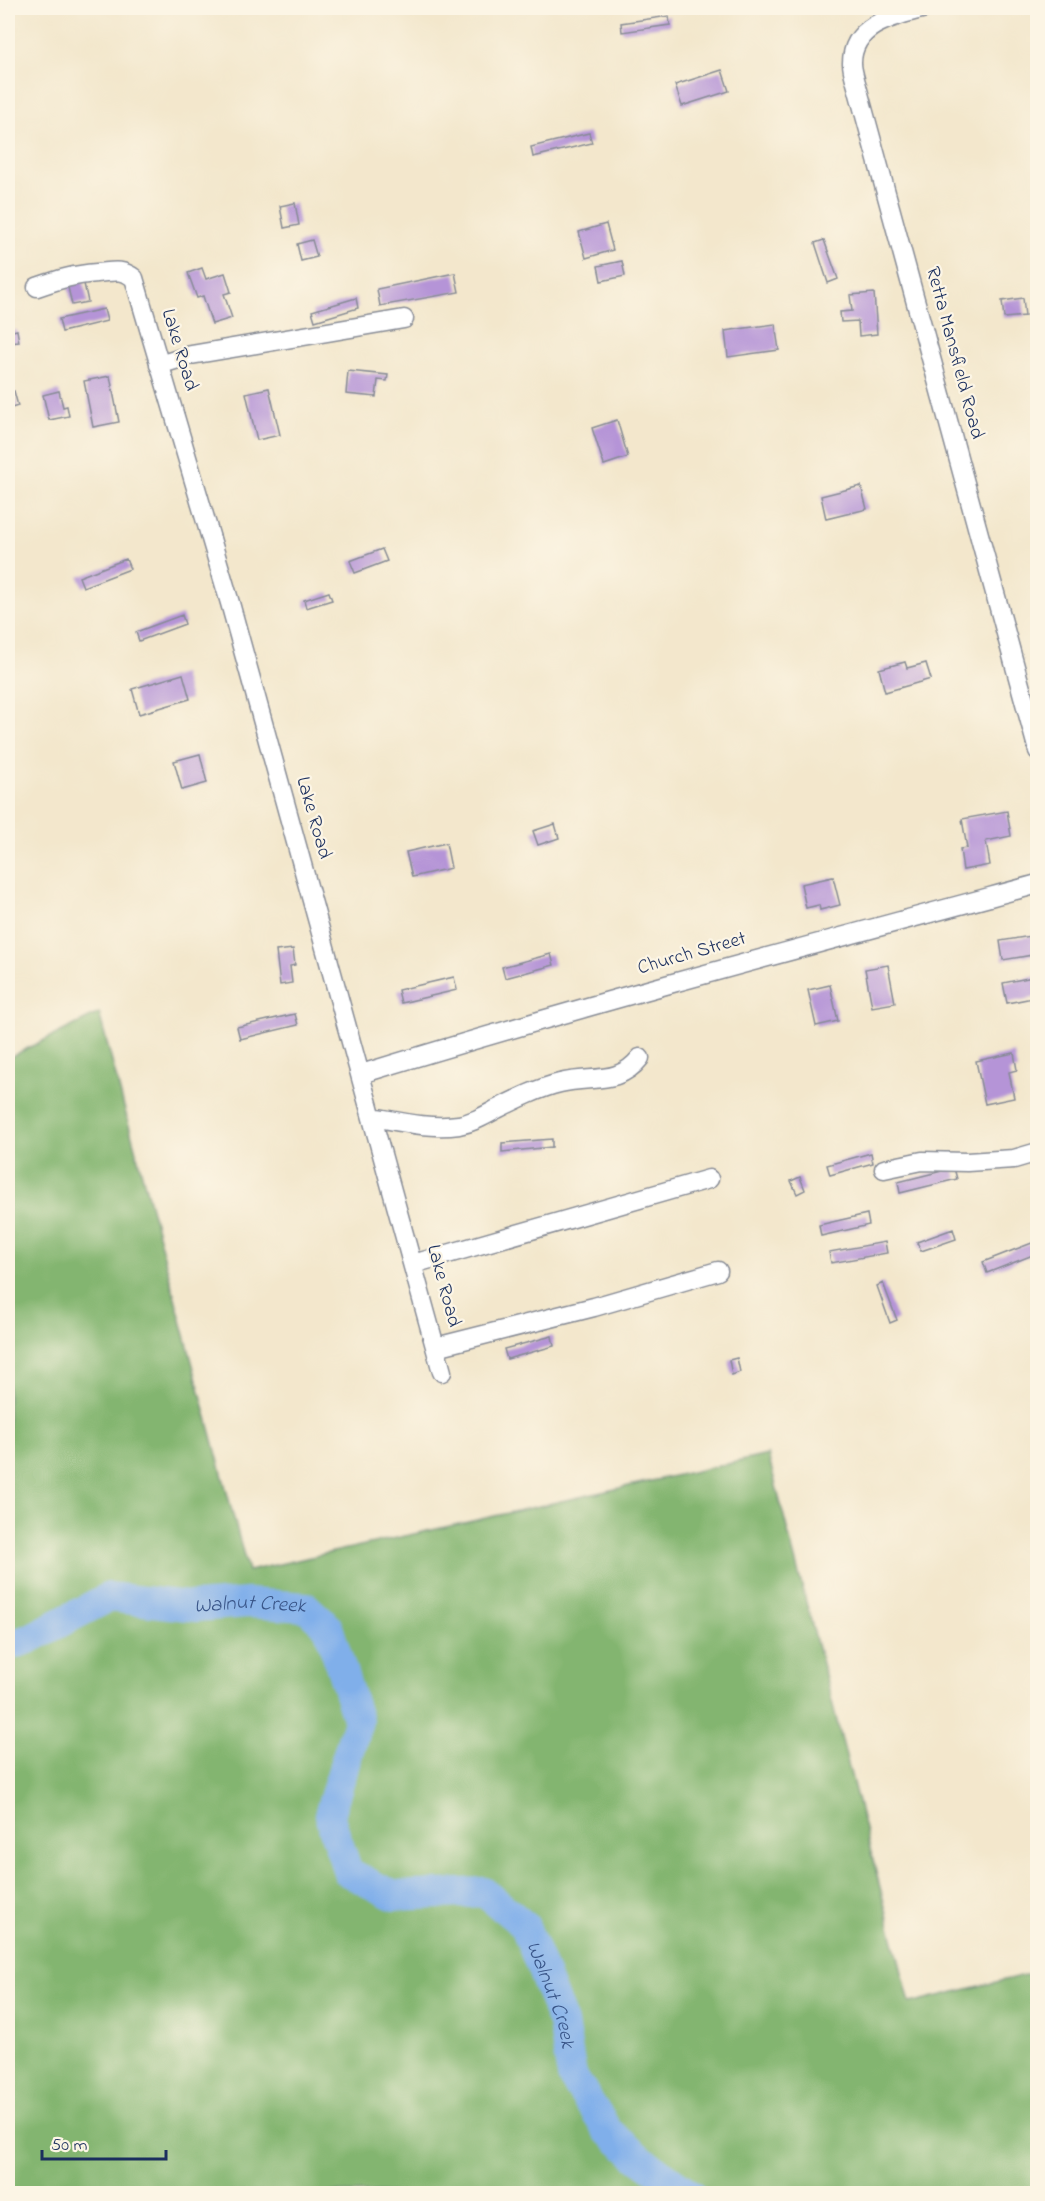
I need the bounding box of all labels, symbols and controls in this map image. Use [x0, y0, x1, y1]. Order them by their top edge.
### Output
street label: Retta Mansfield Road [917, 264, 991, 442]
street label: Lake Road [153, 305, 205, 395]
street label: Lake Road [287, 773, 339, 863]
street label: Church Street [634, 925, 750, 983]
street label: Lake Road [418, 1241, 468, 1331]
water label: Walnut Creek [193, 1588, 307, 1622]
water label: Walnut Creek [517, 1937, 582, 2051]
scale bar [42, 2123, 166, 2161]
text: 50 m [51, 2133, 88, 2159]

